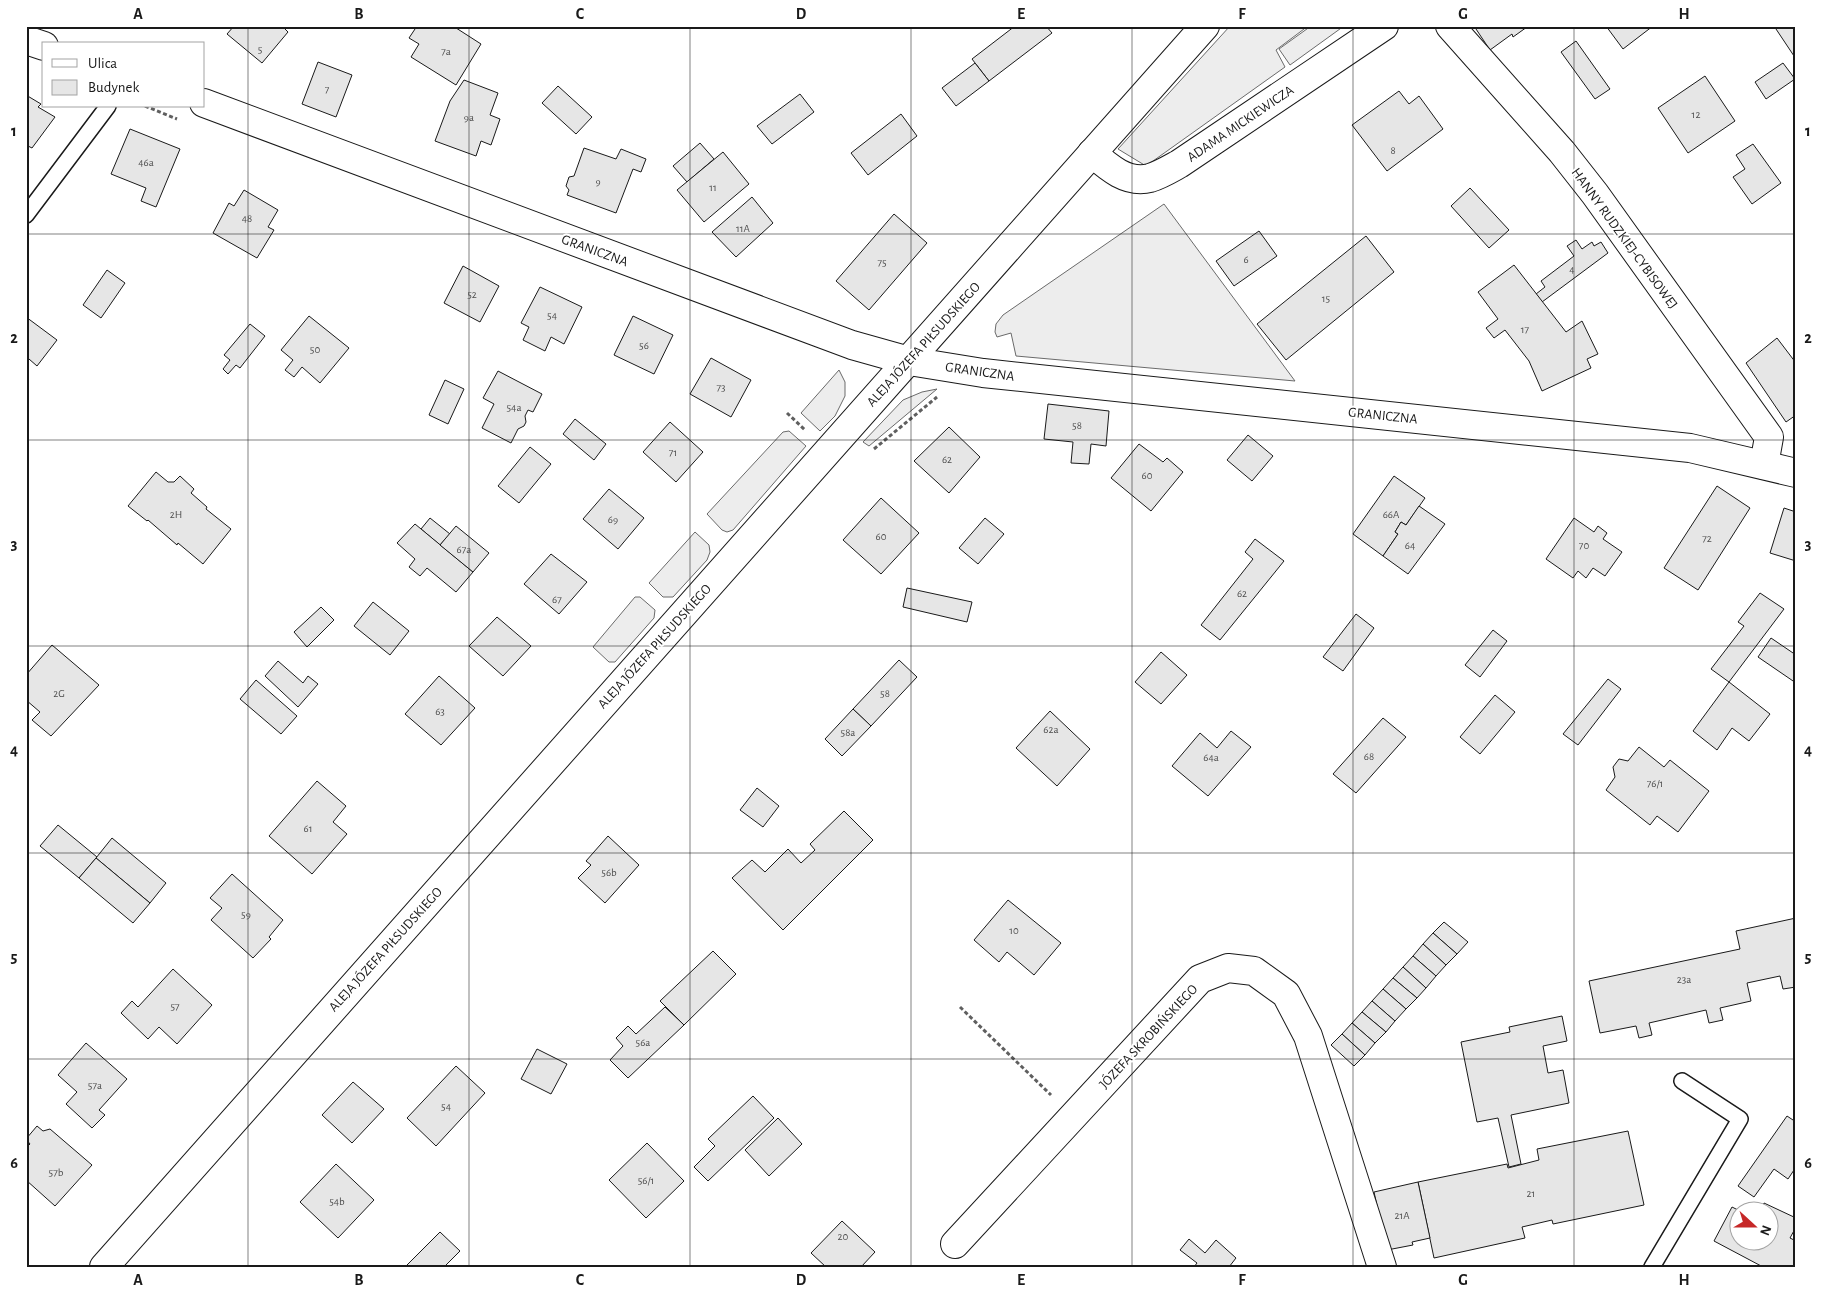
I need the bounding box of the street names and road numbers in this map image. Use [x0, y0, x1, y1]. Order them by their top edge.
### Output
street label: ADAMA MICKIEWICZA [1185, 83, 1296, 165]
street label: HANNY RUDZKIEJ-CYBISOWEJ [1568, 166, 1680, 312]
street label: GRANICZNA [560, 232, 630, 269]
street label: ALEJA JÓZEFA PIŁSUDSKIEGO [862, 278, 983, 410]
street label: GRANICZNA [944, 360, 1015, 384]
street label: GRANICZNA [1348, 405, 1418, 427]
street label: ALEJA JÓZEFA PIŁSUDSKIEGO [593, 580, 714, 712]
street label: ALEJA JÓZEFA PIŁSUDSKIEGO [324, 883, 445, 1015]
street label: JÓZEFA SKROBIŃSKIEGO [1095, 980, 1201, 1091]

